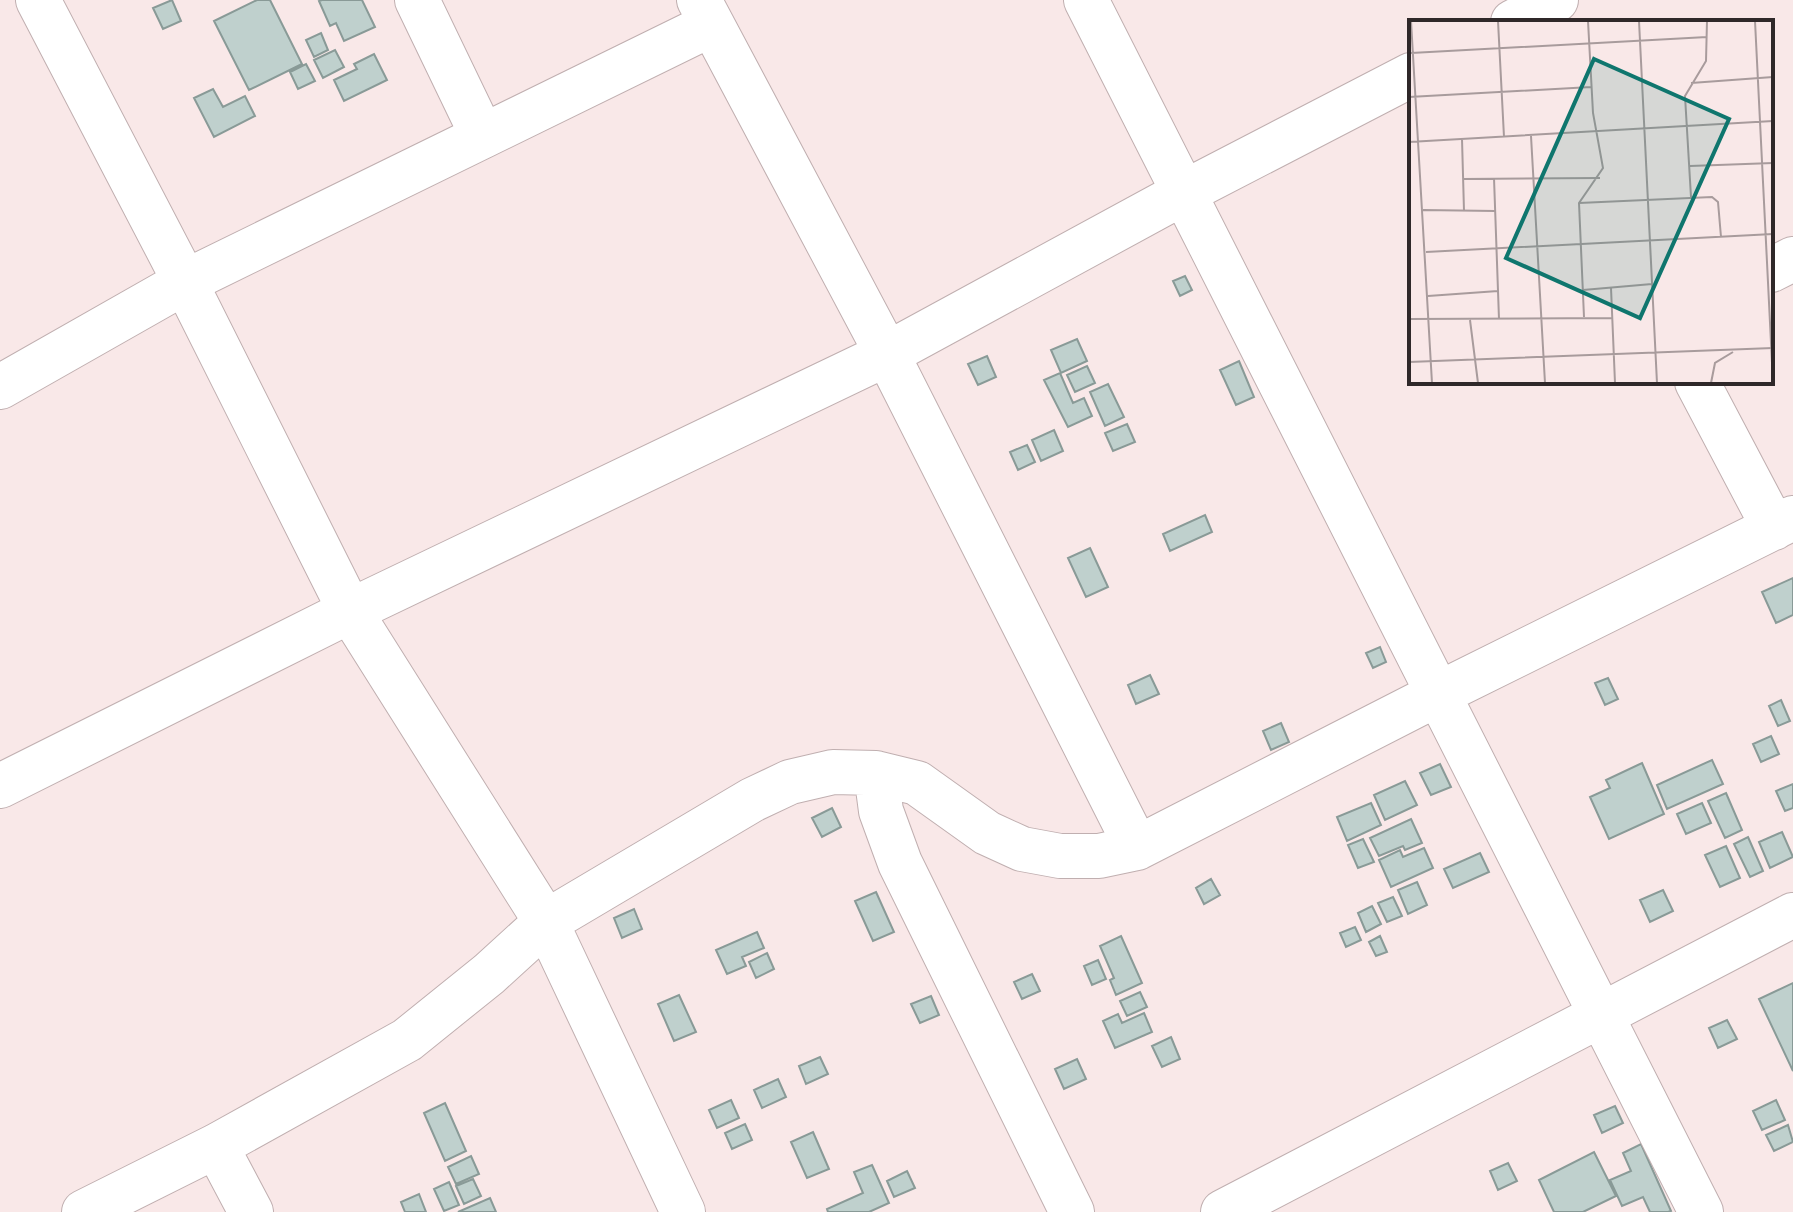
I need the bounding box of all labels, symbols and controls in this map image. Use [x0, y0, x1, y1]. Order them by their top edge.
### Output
inset map [1409, 20, 1773, 384]

